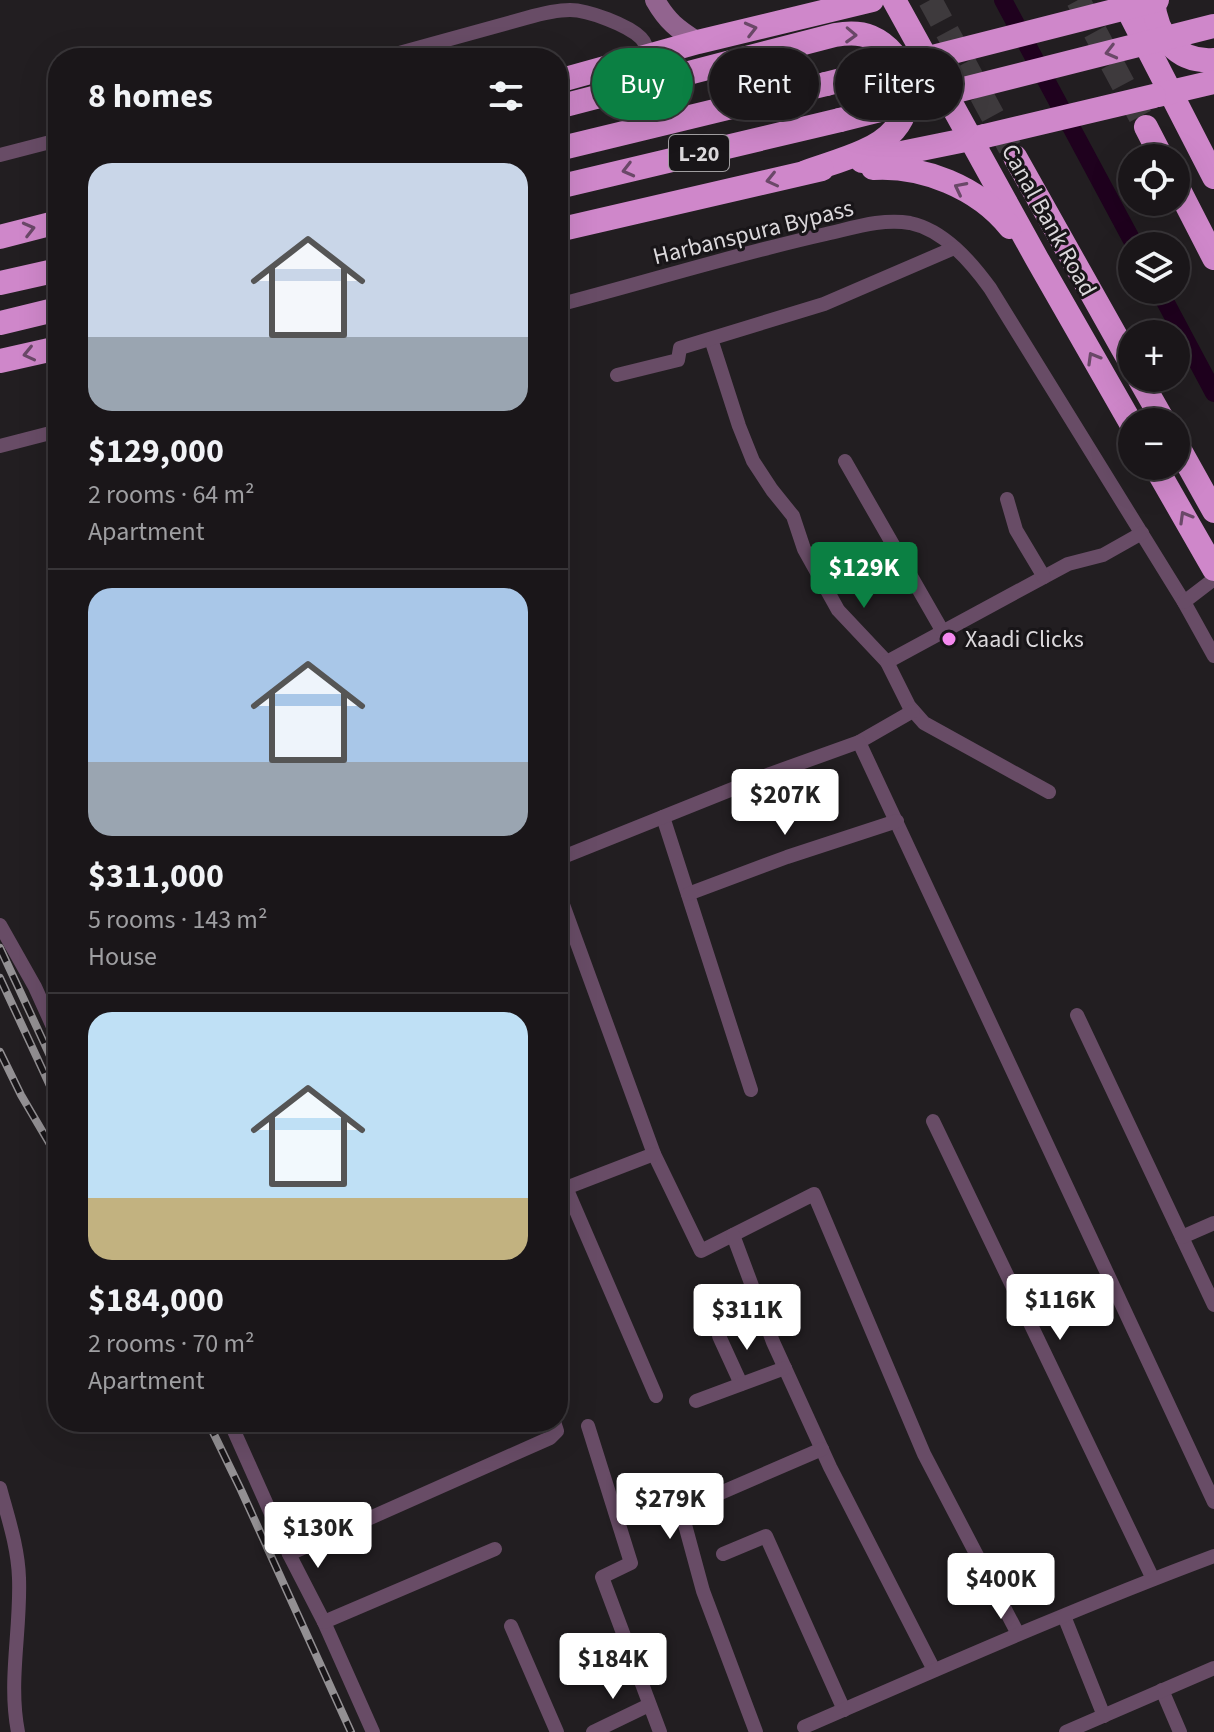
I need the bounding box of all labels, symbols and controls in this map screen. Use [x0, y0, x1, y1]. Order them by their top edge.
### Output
one-way arrow [744, 21, 757, 38]
one-way arrow [845, 26, 857, 43]
one-way arrow [1105, 42, 1119, 59]
chip: Buy [592, 48, 693, 120]
chip: Rent [709, 48, 819, 120]
chip: Filters [835, 48, 963, 120]
text: 8 homes [88, 72, 213, 121]
icon: filters [484, 74, 528, 118]
road number: L-20 [669, 135, 729, 171]
street label: Canal Bank Road [992, 138, 1105, 303]
map controls [1118, 144, 1190, 480]
button: locate [1118, 144, 1190, 216]
one-way arrow [621, 160, 635, 177]
one-way arrow [765, 171, 779, 188]
one-way arrow [954, 182, 969, 198]
street label: Harbanspura Bypass [649, 191, 857, 274]
icon: home [236, 215, 380, 359]
one-way arrow [22, 222, 35, 239]
button: layers [1118, 232, 1190, 304]
button: + [1118, 320, 1190, 392]
one-way arrow [23, 345, 36, 362]
one-way arrow [1087, 352, 1103, 366]
button: − [1118, 408, 1190, 480]
text: $129,000 [88, 427, 224, 476]
text: 2 rooms · 64 m² [88, 476, 255, 513]
one-way arrow [1179, 512, 1195, 526]
text: Apartment [88, 513, 205, 550]
pin: $129K [808, 542, 920, 610]
text: $129K [829, 549, 899, 586]
place label: Xaadi Clicks [965, 622, 1084, 657]
marker: Xaadi Clicks [940, 630, 958, 648]
icon: home [236, 640, 380, 784]
pin: $207K [729, 769, 841, 837]
text: $207K [750, 776, 820, 813]
text: $311,000 [88, 852, 224, 901]
text: 5 rooms · 143 m² [88, 901, 267, 938]
text: House [88, 938, 157, 975]
icon: home [236, 1064, 380, 1208]
pin: $116K [1004, 1274, 1116, 1342]
text: $184,000 [88, 1276, 224, 1325]
text: $116K [1025, 1281, 1095, 1318]
pin: $311K [691, 1284, 803, 1352]
text: $311K [712, 1291, 782, 1328]
text: 2 rooms · 70 m² [88, 1325, 255, 1362]
text: Apartment [88, 1362, 205, 1399]
pin: $279K [614, 1473, 726, 1541]
text: $279K [635, 1480, 705, 1517]
pin: $130K [262, 1502, 374, 1570]
text: $130K [283, 1509, 353, 1546]
pin: $400K [945, 1553, 1057, 1621]
text: $400K [966, 1560, 1036, 1597]
pin: $184K [557, 1633, 669, 1701]
text: $184K [578, 1640, 648, 1677]

